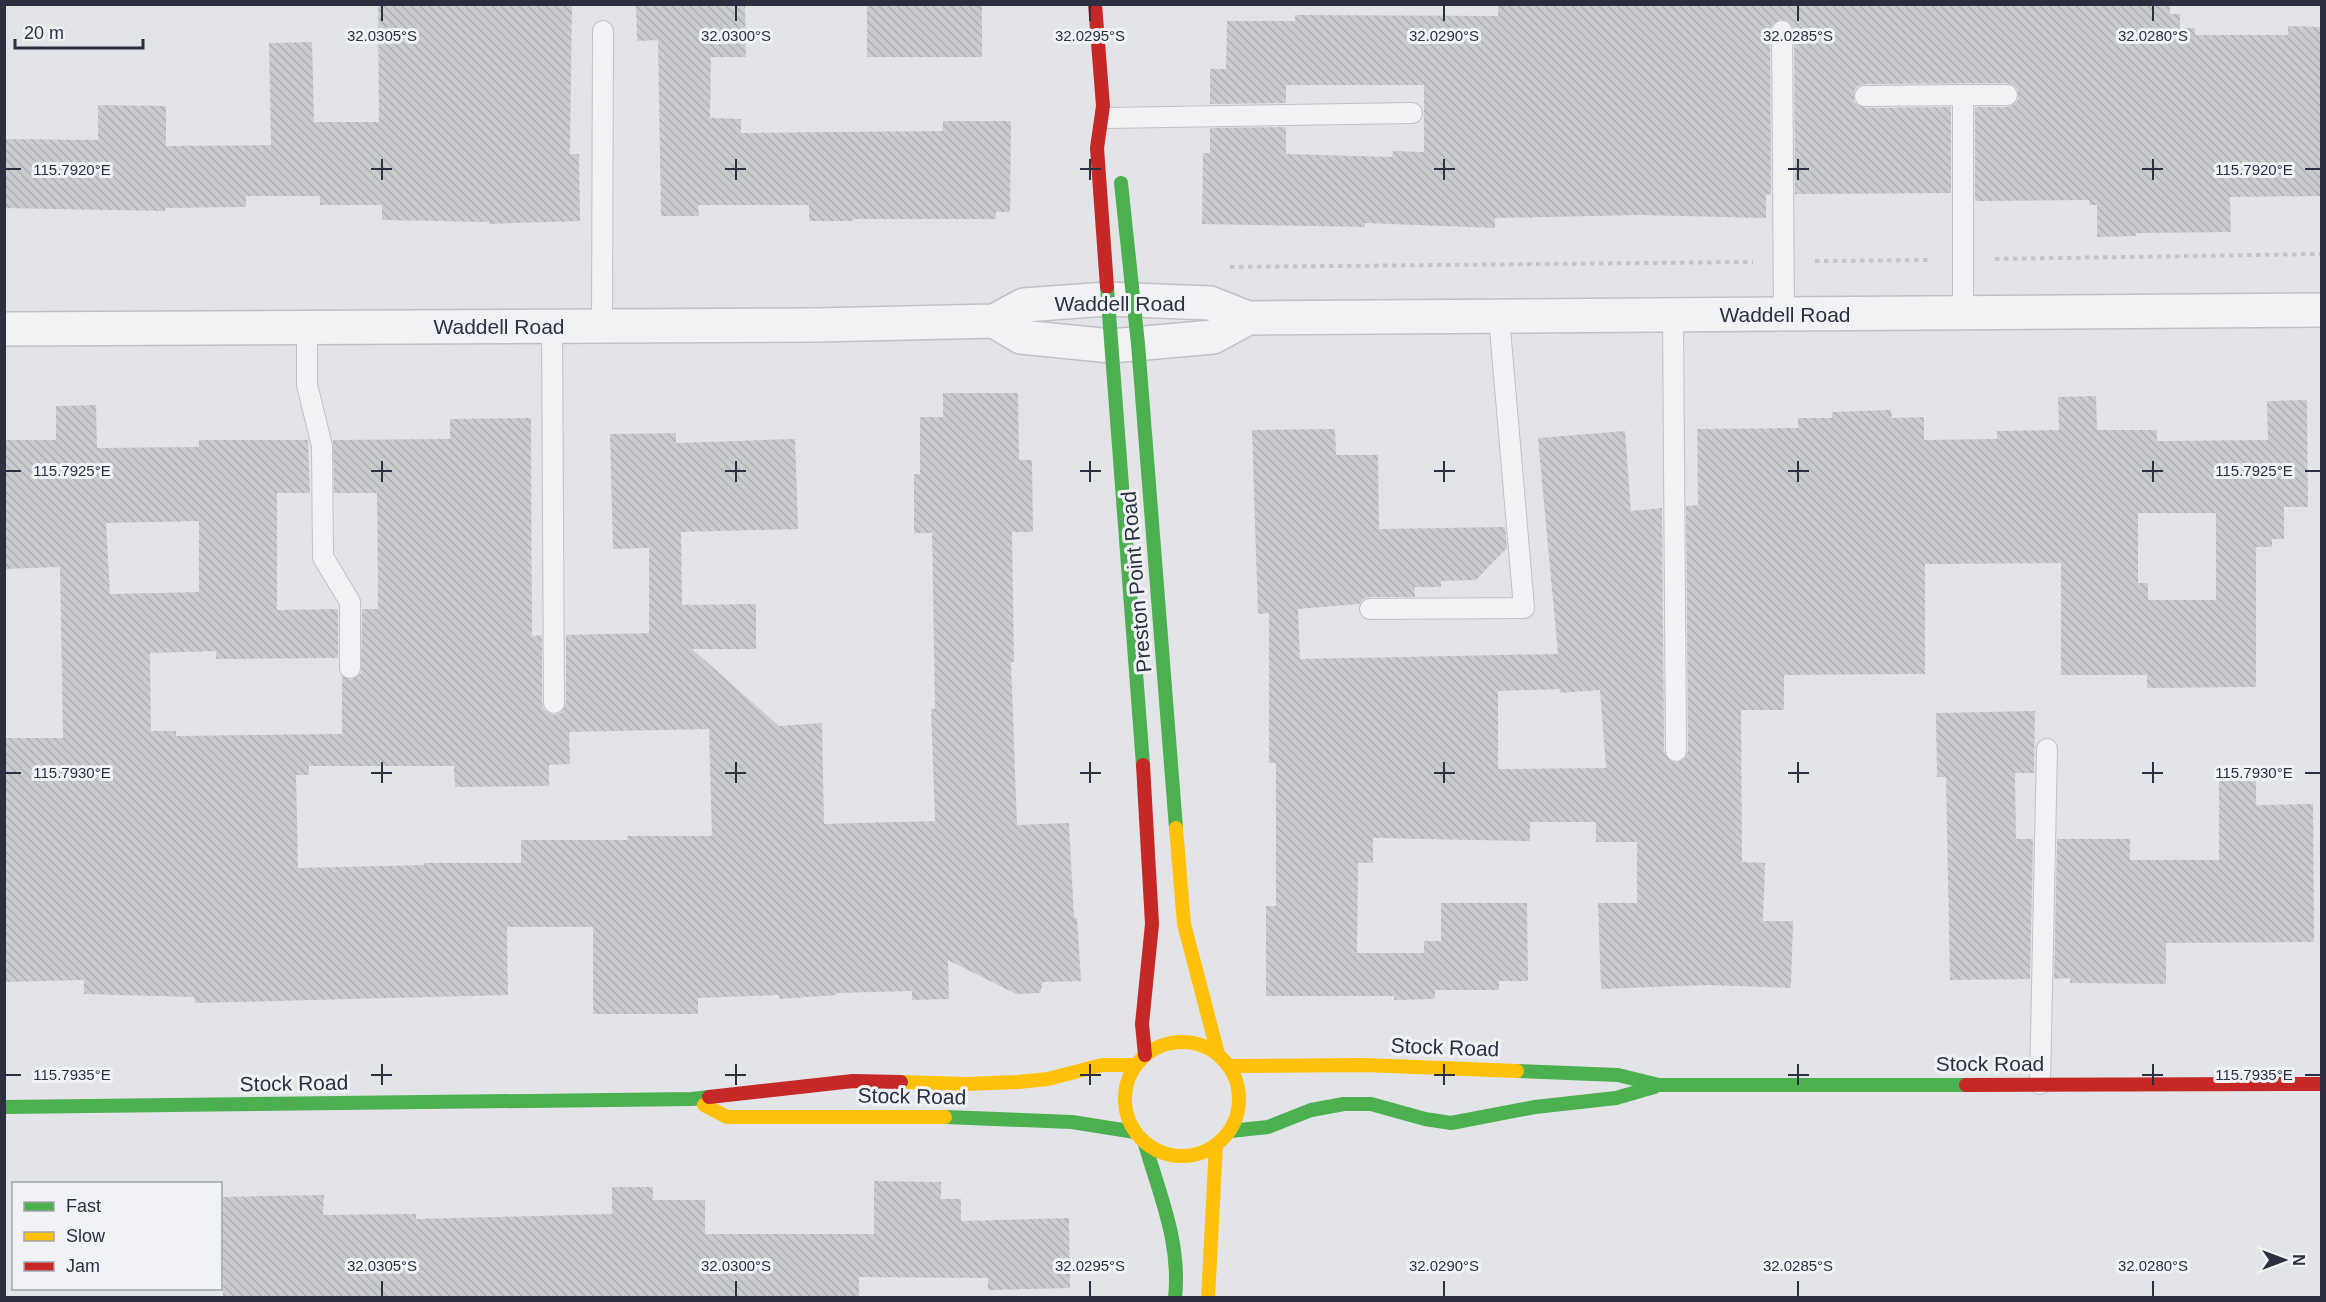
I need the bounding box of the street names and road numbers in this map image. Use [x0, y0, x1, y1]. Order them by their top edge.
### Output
street label: Waddell Road [1054, 292, 1186, 315]
street label: Waddell Road [1719, 303, 1851, 326]
street label: Waddell Road [433, 315, 565, 338]
street label: Preston Point Road [1117, 490, 1155, 674]
street label: Stock Road [1390, 1034, 1500, 1060]
street label: Stock Road [1936, 1052, 2044, 1075]
street label: Stock Road [240, 1071, 348, 1095]
street label: Stock Road [858, 1084, 966, 1108]

